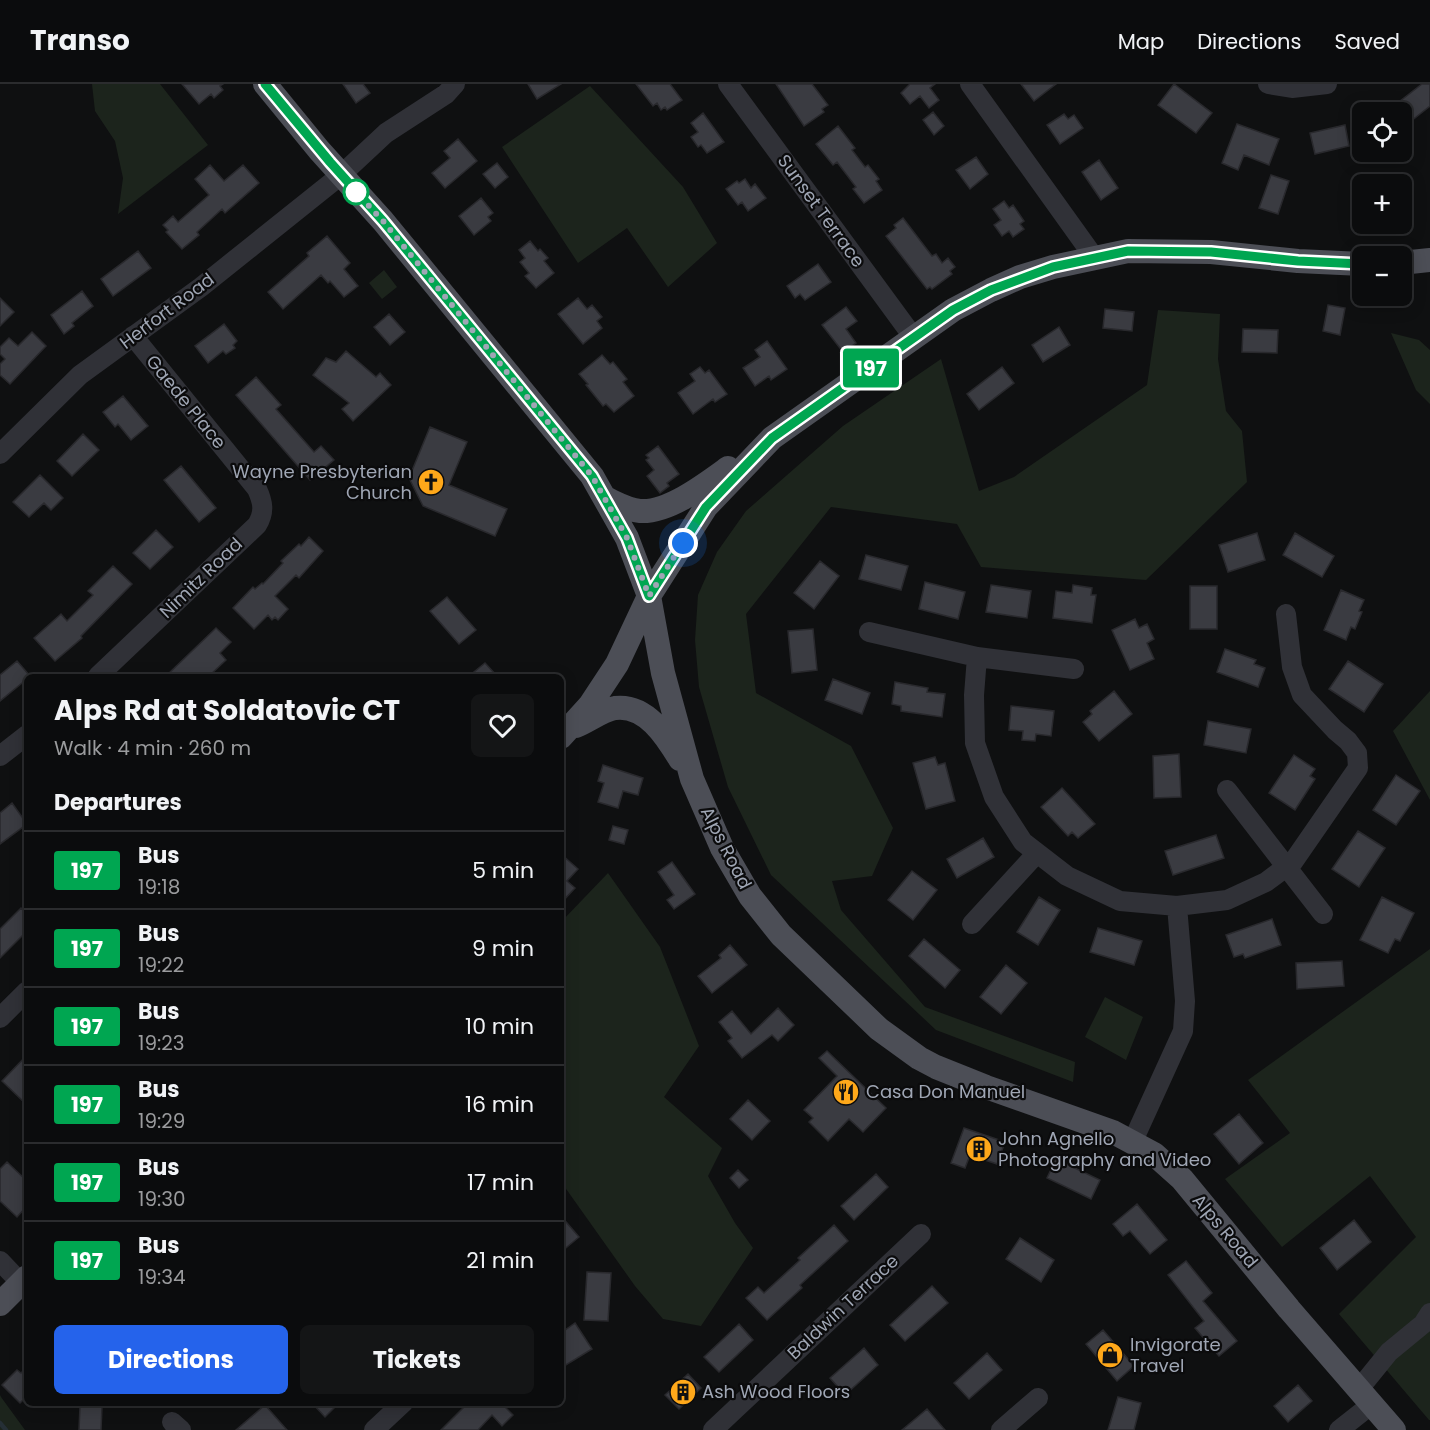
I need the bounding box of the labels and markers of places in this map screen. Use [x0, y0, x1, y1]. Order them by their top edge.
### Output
unlabelled marker [343, 179, 369, 205]
place label: Wayne Presbyterian Church [232, 459, 412, 505]
church icon: Wayne Presbyterian Church [416, 467, 446, 497]
restaurant icon: Casa Don Manuel [831, 1077, 861, 1107]
place label: Casa Don Manuel [866, 1079, 1025, 1104]
place label: John Agnello Photography and Video [998, 1126, 1211, 1172]
building icon: John Agnello Photography and Video [964, 1134, 994, 1164]
place label: Invigorate Travel [1130, 1332, 1221, 1378]
shop icon: Invigorate Travel [1095, 1340, 1125, 1370]
building icon: Ash Wood Floors [668, 1377, 698, 1407]
place label: Ash Wood Floors [702, 1379, 850, 1404]

